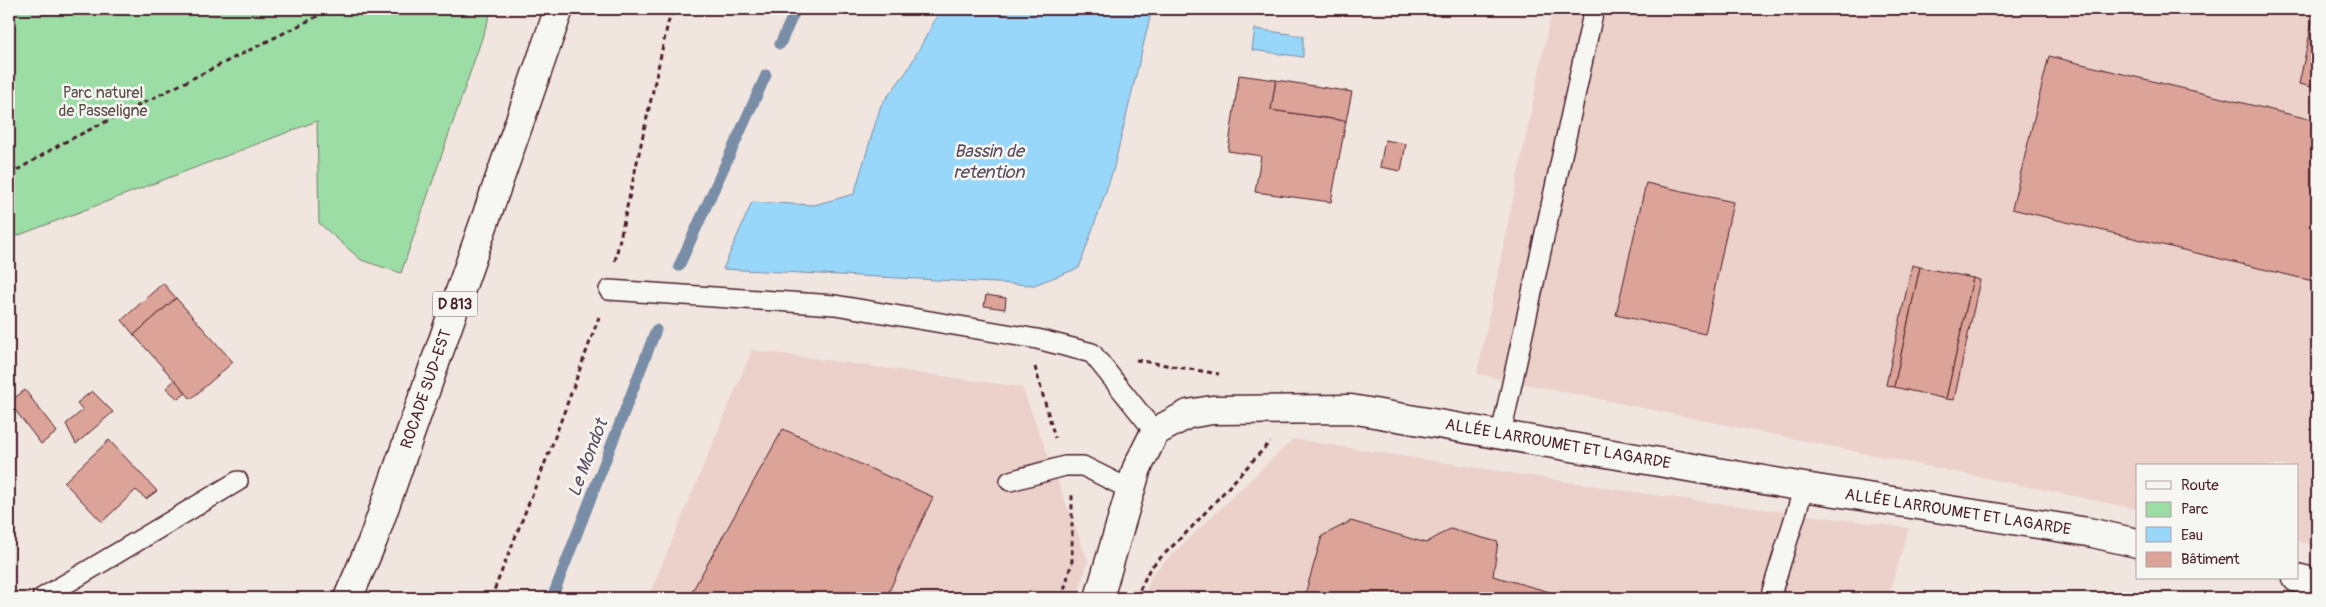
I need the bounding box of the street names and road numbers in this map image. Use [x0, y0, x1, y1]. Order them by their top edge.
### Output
road number: D 813 [432, 292, 478, 316]
street label: ROCADE SUD-EST [396, 327, 456, 451]
street label: ALLÉE LARROUMET ET LAGARDE [1444, 414, 1672, 474]
street label: ALLÉE LARROUMET ET LAGARDE [1843, 484, 2073, 540]

